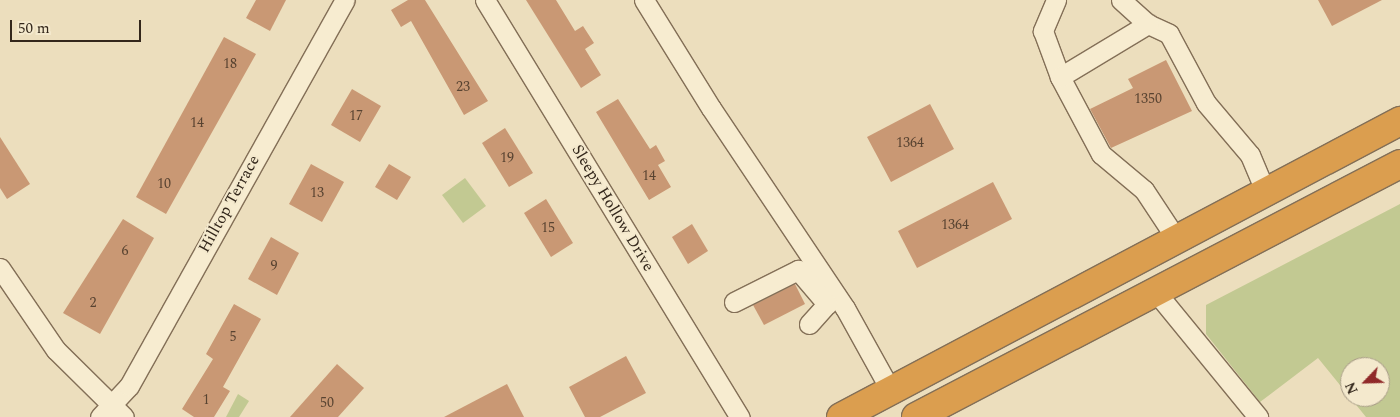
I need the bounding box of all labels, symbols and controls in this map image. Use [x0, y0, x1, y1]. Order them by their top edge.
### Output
scale bar [12, 10, 144, 42]
text: 50 m [18, 17, 50, 40]
house number: 18 [223, 56, 237, 72]
house number: 23 [456, 79, 470, 95]
house number: 1350 [1134, 91, 1162, 107]
house number: 17 [349, 108, 363, 124]
house number: 14 [190, 115, 204, 131]
house number: 1364 [896, 135, 924, 151]
street label: Sleepy Hollow Drive [568, 141, 658, 275]
house number: 19 [500, 150, 514, 166]
street label: Hilltop Terrace [194, 152, 264, 256]
house number: 14 [642, 168, 656, 184]
house number: 10 [157, 176, 171, 192]
house number: 13 [310, 185, 324, 201]
house number: 1364 [941, 217, 969, 233]
house number: 15 [541, 220, 555, 236]
house number: 6 [122, 243, 128, 259]
house number: 9 [271, 258, 277, 274]
house number: 2 [90, 295, 96, 311]
house number: 5 [230, 329, 236, 345]
north arrow [1340, 357, 1390, 407]
text: N [1340, 378, 1364, 397]
house number: 1 [203, 392, 209, 408]
house number: 50 [320, 395, 334, 411]

